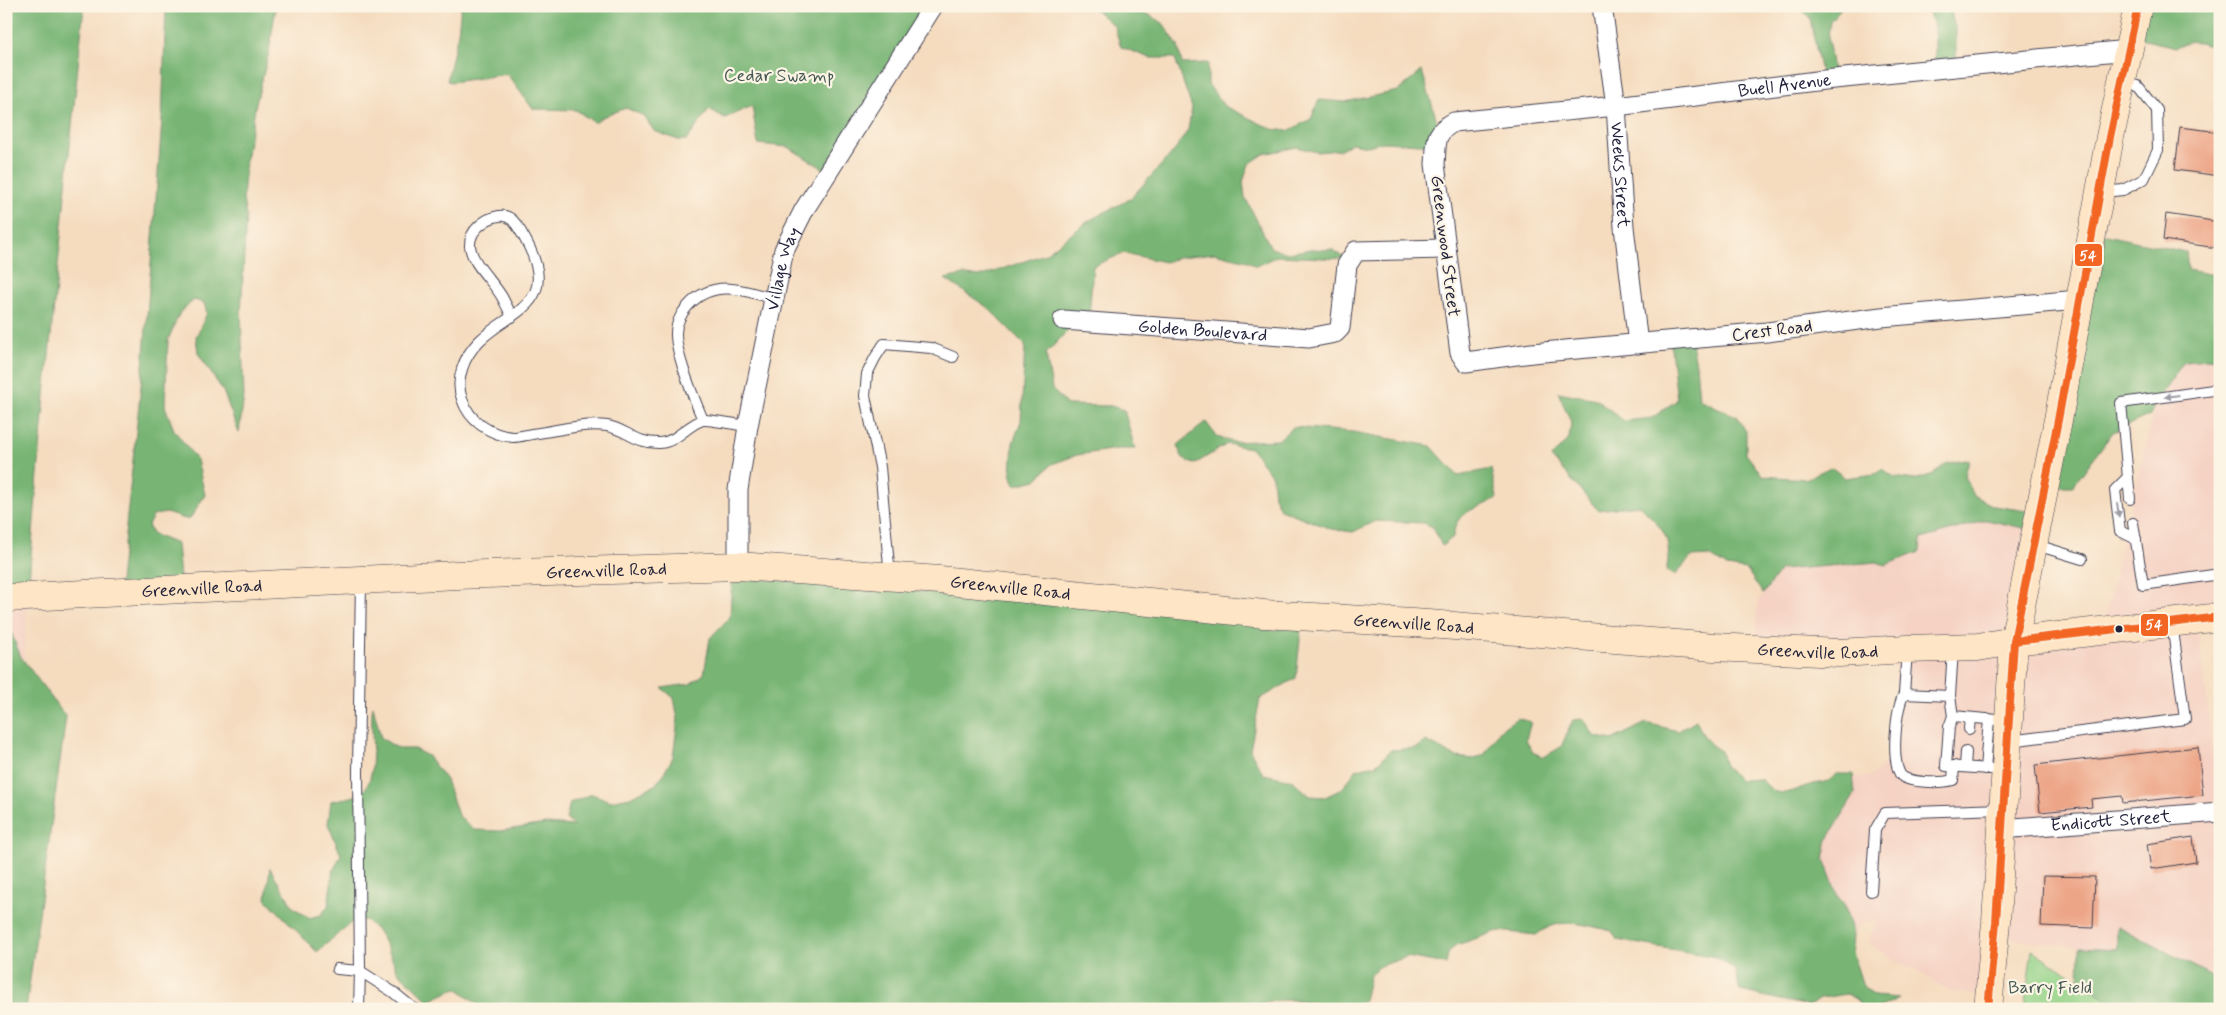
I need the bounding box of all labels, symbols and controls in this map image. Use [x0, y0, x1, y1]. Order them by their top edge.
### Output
park label: Cedar Swamp [724, 64, 834, 88]
street label: Buell Avenue [1737, 68, 1832, 104]
street label: Weeks Street [1604, 121, 1635, 229]
street label: Greenwood Street [1424, 174, 1466, 318]
street label: Village Way [761, 223, 807, 313]
line badge: 54 [2074, 243, 2103, 267]
text: 54 [2080, 247, 2097, 265]
street label: Crest Road [1730, 314, 1814, 348]
street label: Golden Boulevard [1137, 315, 1268, 348]
one-way arrow [2163, 392, 2179, 400]
one-way arrow [2114, 502, 2122, 518]
street label: Greenville Road [545, 557, 667, 585]
street label: Greenville Road [949, 570, 1072, 607]
street label: Greenville Road [141, 574, 263, 604]
street label: Greenville Road [1352, 608, 1475, 641]
line badge: 54 [2140, 613, 2169, 637]
text: 54 [2146, 616, 2163, 634]
unlabelled marker [2114, 624, 2124, 634]
street label: Greenville Road [1756, 638, 1879, 666]
street label: Endicott Street [2050, 805, 2172, 838]
park label: Barry Field [2008, 976, 2092, 1000]

